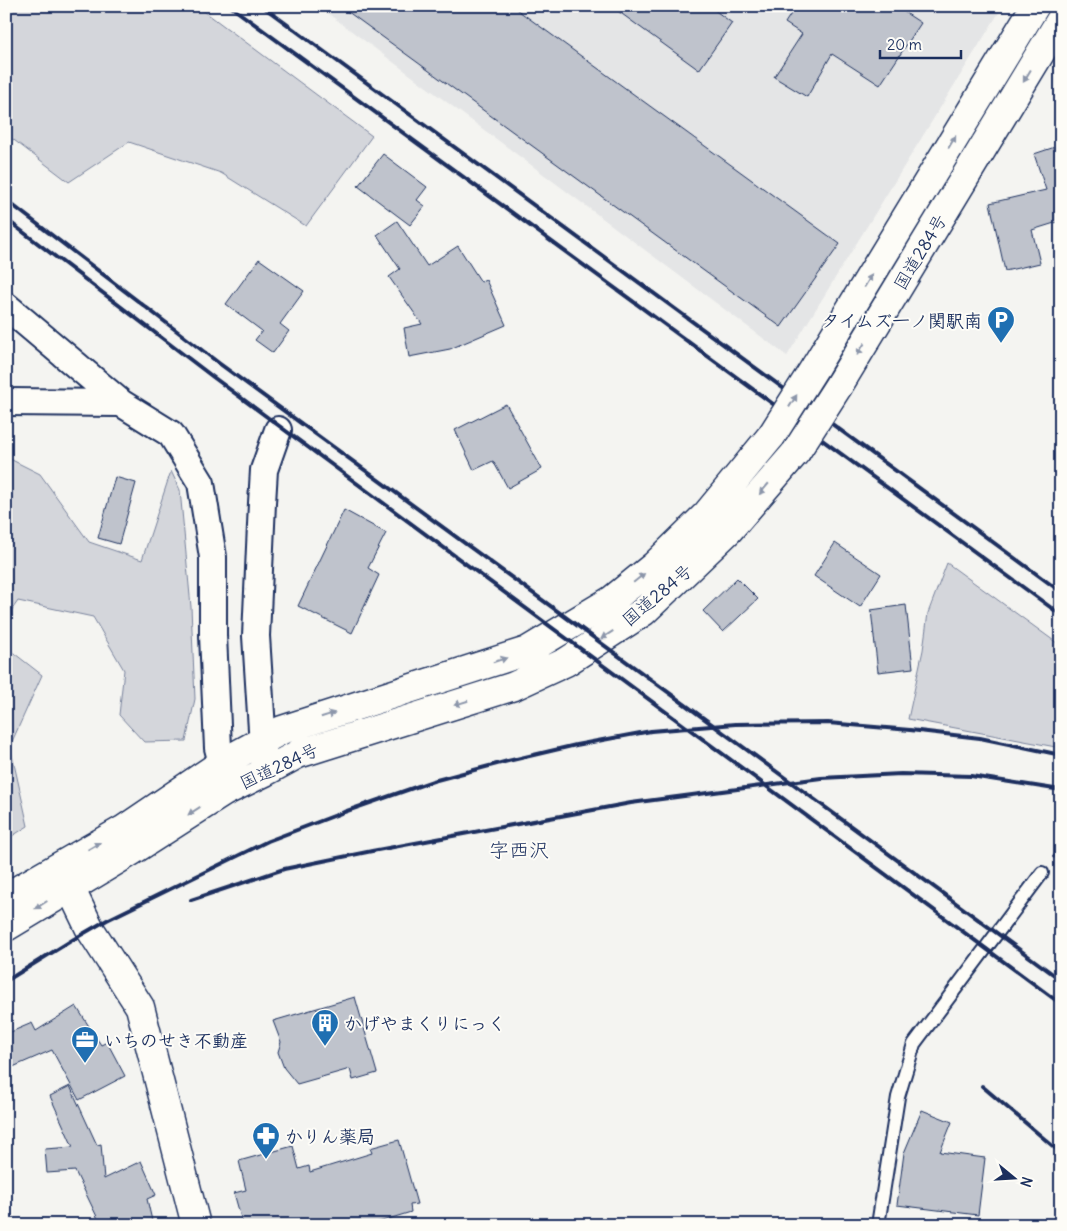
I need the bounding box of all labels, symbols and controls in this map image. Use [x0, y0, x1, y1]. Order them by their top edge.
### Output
scale bar [880, 28, 961, 60]
text: 20 m [887, 35, 922, 54]
one-way arrow [1022, 69, 1031, 82]
one-way arrow [948, 135, 957, 148]
street label: 国道284号 [888, 210, 952, 294]
one-way arrow [863, 274, 872, 287]
parking icon: タイムズ一ノ関駅南 [986, 305, 1016, 344]
place label: タイムズ一ノ関駅南 [821, 309, 982, 332]
one-way arrow [856, 343, 865, 356]
one-way arrow [789, 395, 798, 408]
one-way arrow [759, 483, 770, 496]
street label: 国道284号 [617, 559, 697, 631]
one-way arrow [632, 573, 645, 584]
one-way arrow [601, 630, 614, 640]
one-way arrow [492, 656, 507, 663]
one-way arrow [453, 699, 468, 707]
one-way arrow [321, 710, 336, 718]
street label: 国道284号 [236, 738, 322, 794]
one-way arrow [188, 806, 201, 815]
district label: 字西沢 [489, 837, 549, 862]
one-way arrow [87, 842, 100, 851]
one-way arrow [34, 900, 48, 910]
building icon: かげやまくりにっく [310, 1008, 340, 1047]
place label: かげやまくりにっく [344, 1012, 506, 1035]
office icon: いちのせき不動産 [70, 1025, 100, 1064]
place label: いちのせき不動産 [104, 1029, 248, 1052]
pharmacy icon: かりん薬局 [251, 1121, 281, 1160]
place label: かりん薬局 [285, 1125, 375, 1148]
north arrow [990, 1154, 1040, 1204]
text: N [1016, 1175, 1036, 1189]

